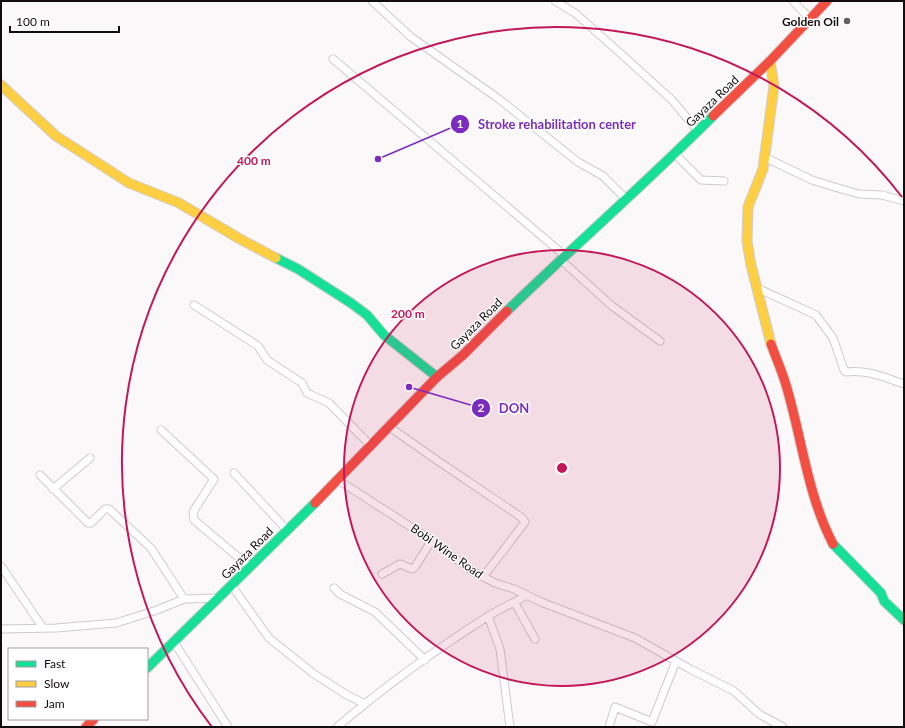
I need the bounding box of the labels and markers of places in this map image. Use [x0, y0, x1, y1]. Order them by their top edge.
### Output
place label: Golden Oil [782, 14, 839, 29]
marker: Golden Oil [842, 16, 852, 26]
callout: Stroke rehabilitation center [450, 112, 644, 137]
callout: DON [471, 396, 538, 421]
centre of rings [555, 461, 569, 475]

